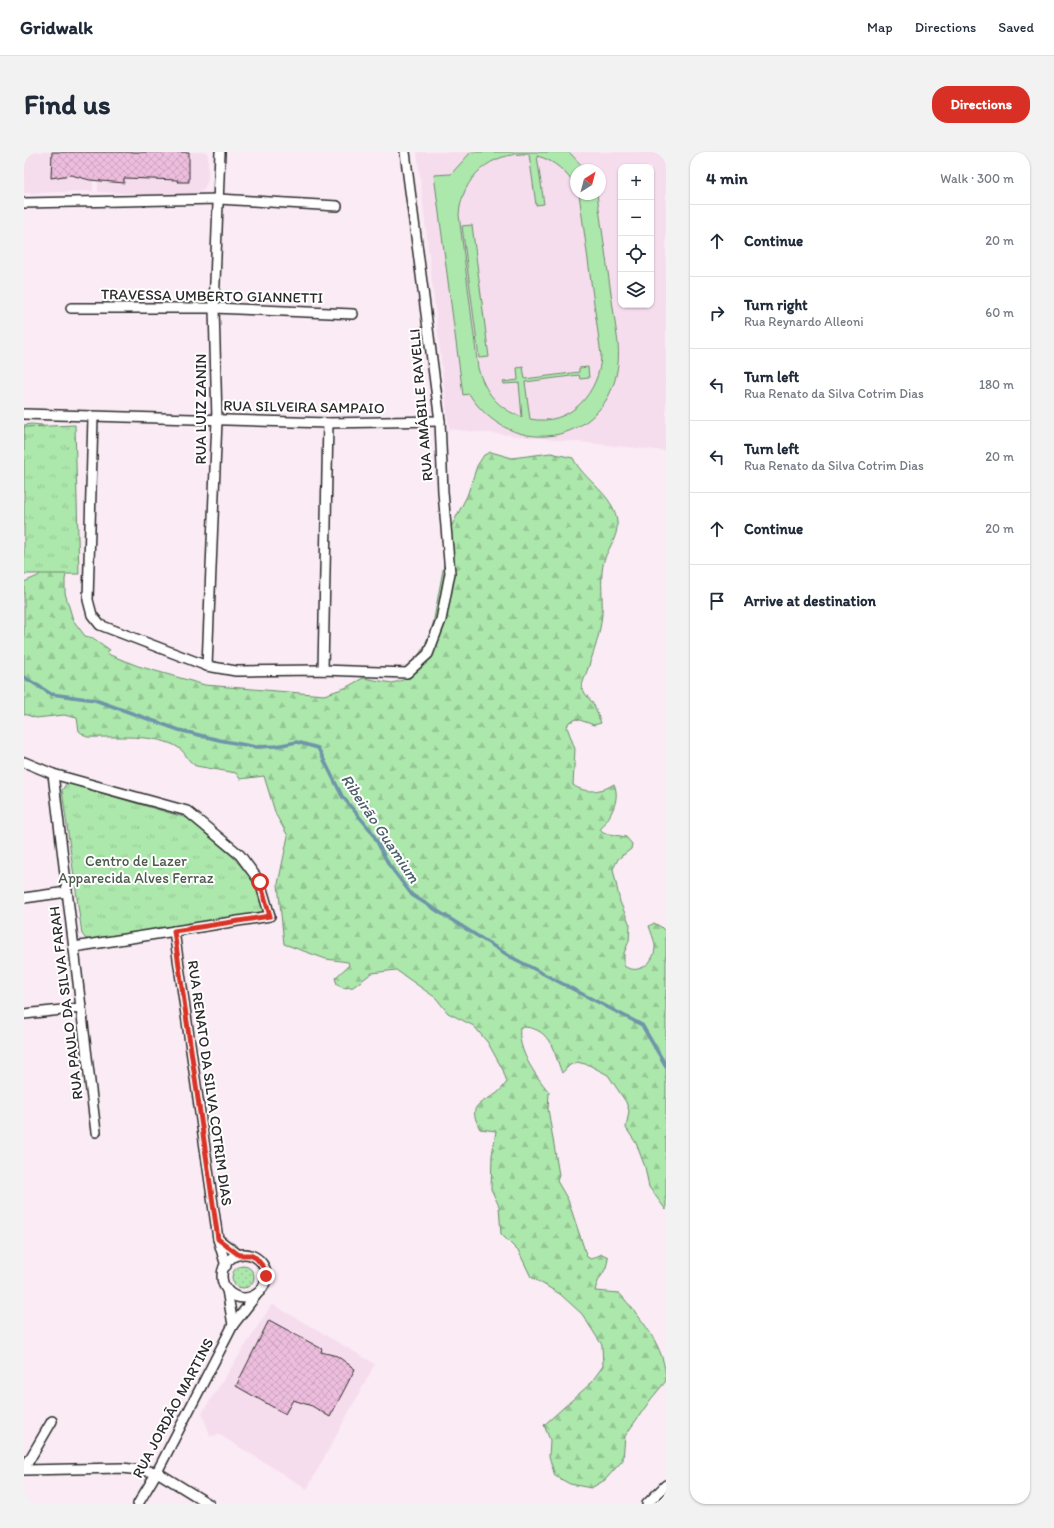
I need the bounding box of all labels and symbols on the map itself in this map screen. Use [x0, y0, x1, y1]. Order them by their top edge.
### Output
north arrow [570, 164, 606, 200]
street label: TRAVESSA UMBERTO GIANNETTI [101, 285, 323, 307]
street label: RUA AMÁBILE RAVELLI [405, 328, 437, 482]
street label: RUA LUIZ ZANIN [192, 354, 210, 465]
street label: RUA SILVEIRA SAMPAIO [223, 397, 385, 417]
water label: Ribeirão Guamium [337, 770, 424, 886]
park label: Centro de Lazer Apparecida Alves Ferraz [58, 852, 214, 887]
route start [251, 873, 269, 891]
street label: RUA PAULO DA SILVA FARAH [45, 905, 87, 1101]
street label: RUA RENATO DA SILVA COTRIM DIAS [184, 959, 236, 1207]
route end [257, 1267, 275, 1285]
street label: RUA JORDÃO MARTINS [128, 1335, 218, 1481]

